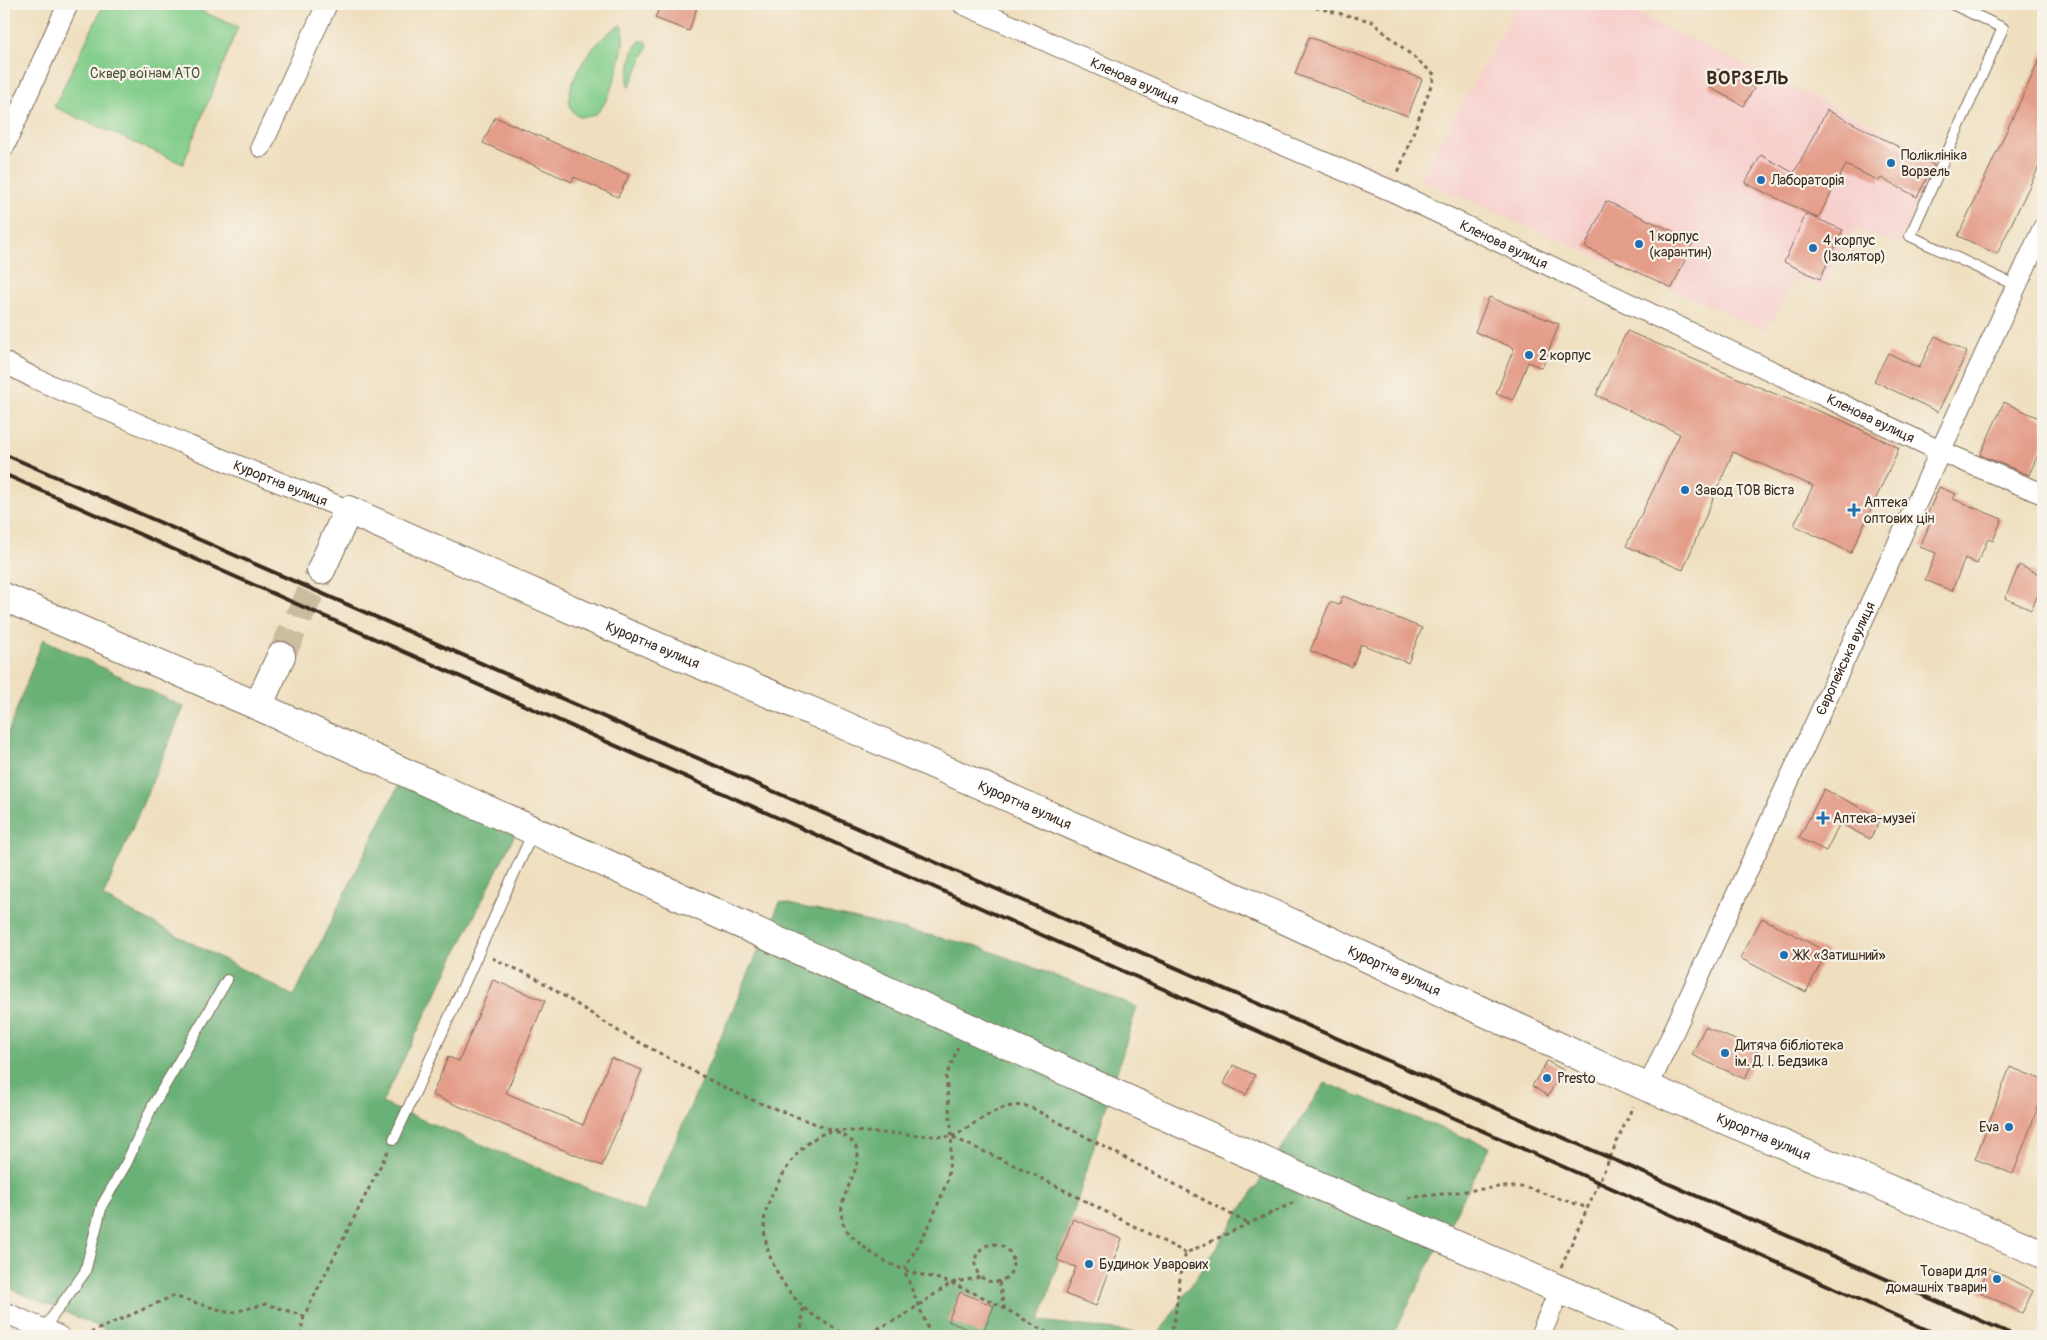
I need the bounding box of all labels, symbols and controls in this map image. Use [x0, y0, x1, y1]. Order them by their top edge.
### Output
street label: Кленова вулиця [1088, 54, 1182, 108]
park label: Сквер воїнам АТО [90, 65, 200, 82]
district label: ВОРЗЕЛЬ [1706, 66, 1790, 90]
place label: Поліклініка Ворзель [1901, 147, 1967, 180]
marker: Поліклініка Ворзель [1885, 157, 1897, 169]
place label: Лабораторія [1770, 172, 1844, 189]
marker: Лабораторія [1755, 174, 1767, 186]
street label: Кленова вулиця [1457, 216, 1551, 272]
place label: 1 корпус (карантин) [1649, 228, 1712, 261]
place label: 4 корпус (Ізолятор) [1823, 232, 1886, 265]
marker: 1 корпус (карантин) [1633, 238, 1645, 250]
marker: 4 корпус (Ізолятор) [1807, 242, 1819, 254]
place label: 2 корпус [1539, 347, 1591, 364]
marker: 2 корпус [1523, 349, 1535, 361]
street label: Кленова вулиця [1824, 390, 1917, 446]
street label: Курортна вулиця [231, 456, 330, 509]
place label: Завод ТОВ Віста [1695, 482, 1794, 499]
marker: Завод ТОВ Віста [1679, 484, 1691, 496]
place label: Аптека оптових цін [1864, 494, 1935, 527]
marker: Аптека оптових цін [1848, 504, 1860, 516]
street label: Європейська вулиця [1812, 599, 1878, 717]
street label: Курортна вулиця [603, 617, 702, 672]
street label: Курортна вулиця [976, 777, 1074, 833]
place label: Аптека-музеї [1833, 810, 1916, 827]
marker: Аптека-музеї [1817, 812, 1829, 824]
street label: Курортна вулиця [1345, 942, 1443, 999]
place label: ЖК «Затишний» [1792, 947, 1886, 964]
marker: ЖК «Затишний» [1778, 949, 1790, 961]
place label: Дитяча бібліотека ім. Д. І. Бедзика [1734, 1037, 1843, 1070]
marker: Дитяча бібліотека ім. Д. І. Бедзика [1719, 1047, 1731, 1059]
place label: Presto [1557, 1070, 1596, 1087]
marker: Presto [1541, 1072, 1553, 1084]
street label: Курортна вулиця [1714, 1109, 1813, 1164]
place label: Eva [1979, 1119, 1999, 1136]
marker: Eva [2003, 1121, 2015, 1133]
place label: Будинок Уварових [1099, 1256, 1209, 1273]
marker: Будинок Уварових [1083, 1258, 1095, 1270]
place label: Товари для домашніх тварин [1886, 1263, 1987, 1296]
marker: Товари для домашніх тварин [1991, 1273, 2003, 1285]

